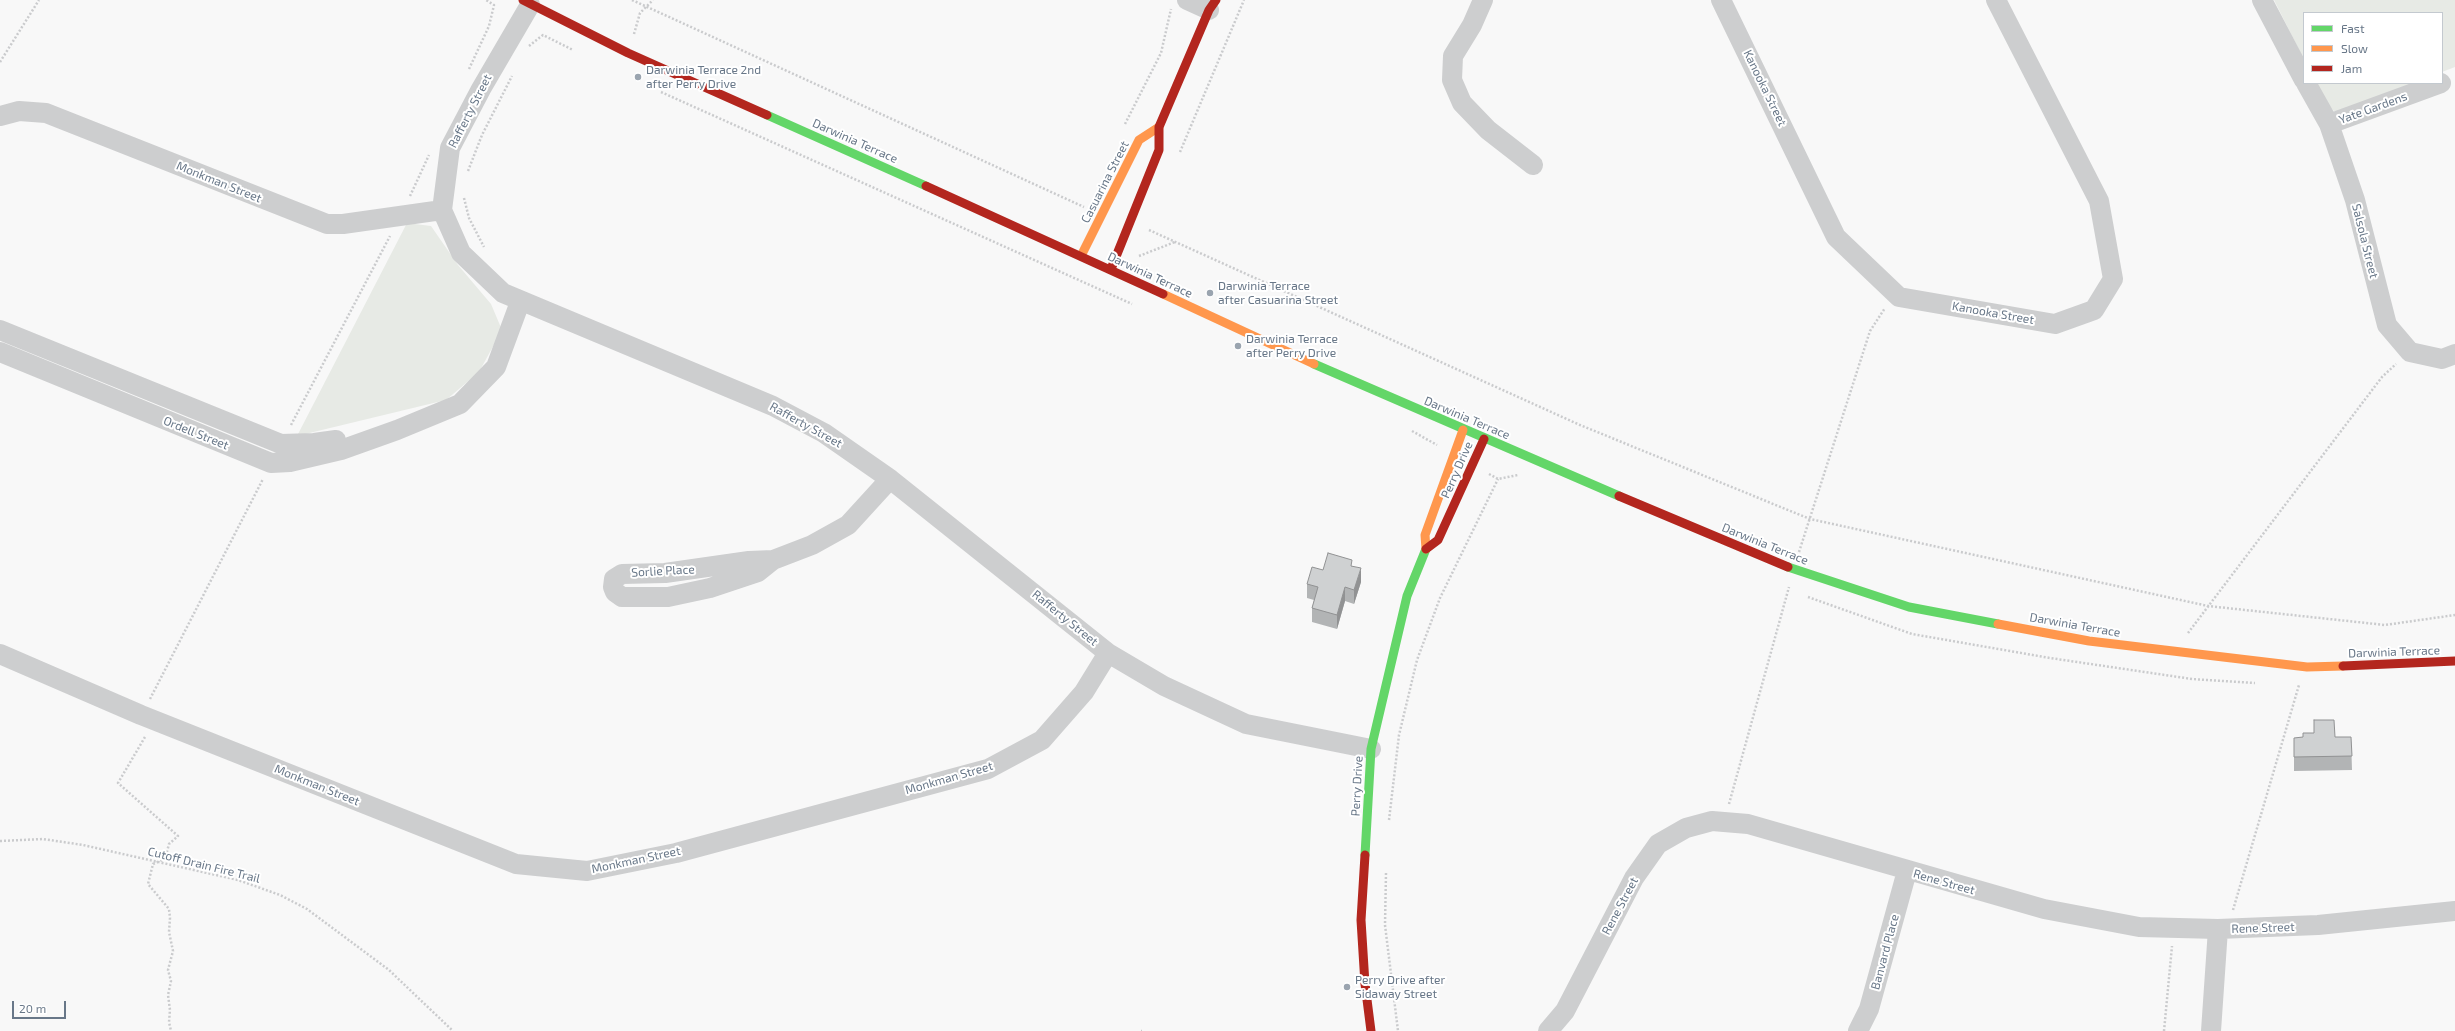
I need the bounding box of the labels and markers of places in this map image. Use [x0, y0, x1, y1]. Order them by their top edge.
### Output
place label: Darwinia Terrace 2nd after Perry Drive [646, 63, 761, 91]
marker: Darwinia Terrace 2nd after Perry Drive [633, 72, 643, 82]
place label: Darwinia Terrace after Casuarina Street [1218, 279, 1338, 307]
marker: Darwinia Terrace after Casuarina Street [1205, 288, 1215, 298]
place label: Darwinia Terrace after Perry Drive [1246, 332, 1338, 360]
marker: Darwinia Terrace after Perry Drive [1233, 341, 1243, 351]
place label: Perry Drive after Sidaway Street [1355, 973, 1445, 1001]
marker: Perry Drive after Sidaway Street [1342, 982, 1352, 992]

